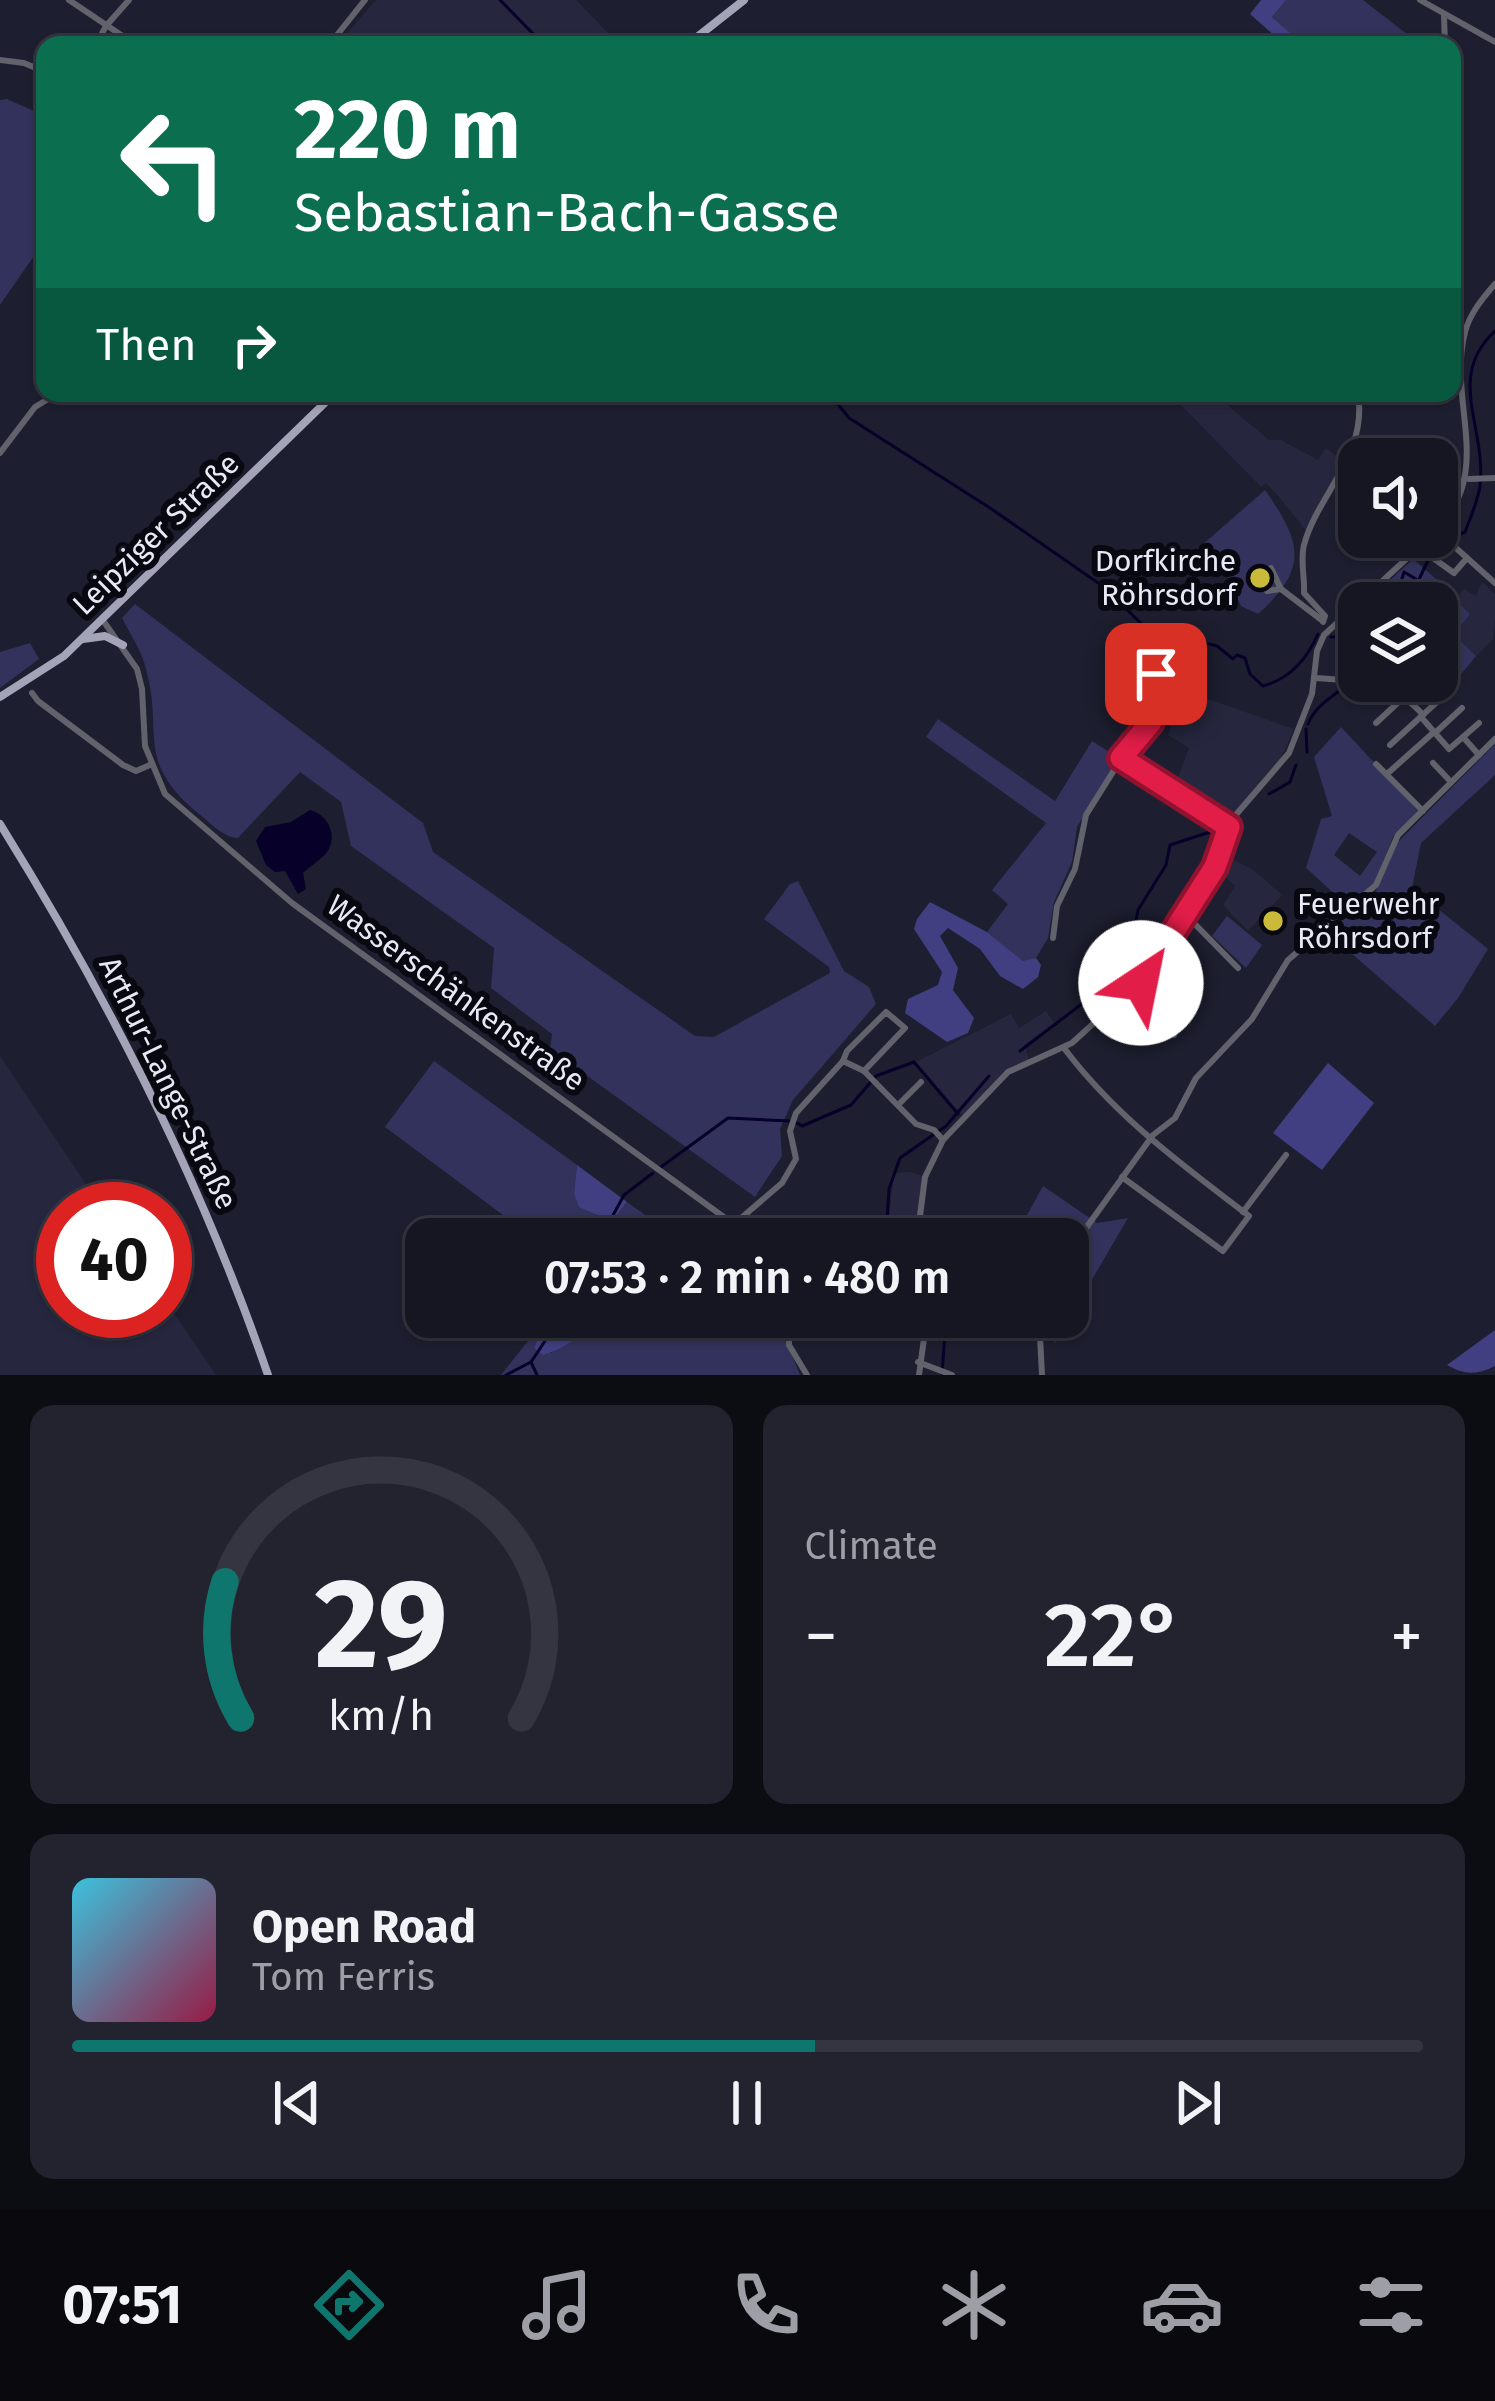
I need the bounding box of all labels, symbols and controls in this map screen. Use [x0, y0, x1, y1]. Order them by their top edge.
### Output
text: 220 m [294, 79, 521, 180]
icon: left [96, 84, 252, 240]
text: Sebastian-Bach-Gasse [294, 181, 840, 245]
icon: right [221, 312, 287, 378]
text: Then [96, 318, 197, 372]
map controls [1338, 438, 1458, 702]
button: sound [1338, 438, 1458, 558]
street label: Leipziger Straße [65, 446, 247, 622]
place label: Dorfkirche Röhrsdorf [1095, 543, 1238, 613]
marker: Dorfkirche Röhrsdorf [1247, 565, 1273, 591]
button: layers [1338, 582, 1458, 702]
pin [1105, 623, 1207, 725]
icon: arrive [1123, 641, 1189, 707]
place label: Feuerwehr Röhrsdorf [1297, 886, 1440, 956]
street label: Wasserschänkenstraße [320, 887, 592, 1099]
marker: Feuerwehr Röhrsdorf [1260, 908, 1286, 934]
position arrow [1078, 920, 1204, 1046]
street label: Arthur-Lange-Straße [91, 951, 245, 1215]
speed limit sign: 40 [36, 1182, 192, 1338]
text: 07:53 · 2 min · 480 m [544, 1251, 950, 1305]
text: Climate [805, 1523, 938, 1569]
text: 29 [315, 1550, 448, 1700]
text: 22° [1044, 1582, 1183, 1690]
text: − [805, 1597, 838, 1676]
text: + [1390, 1597, 1423, 1676]
text: km/h [328, 1689, 434, 1740]
text: Open Road [252, 1900, 476, 1954]
text: Tom Ferris [252, 1954, 435, 2000]
icon: previous [264, 2070, 330, 2136]
icon: pause [714, 2070, 780, 2136]
icon: next [1165, 2070, 1231, 2136]
icon: directions [307, 2263, 391, 2347]
icon: music [515, 2263, 599, 2347]
icon: phone [724, 2263, 808, 2347]
icon: climate [932, 2263, 1016, 2347]
icon: car [1140, 2263, 1224, 2347]
icon: filters [1349, 2263, 1433, 2347]
text: 07:51 [62, 2273, 182, 2337]

